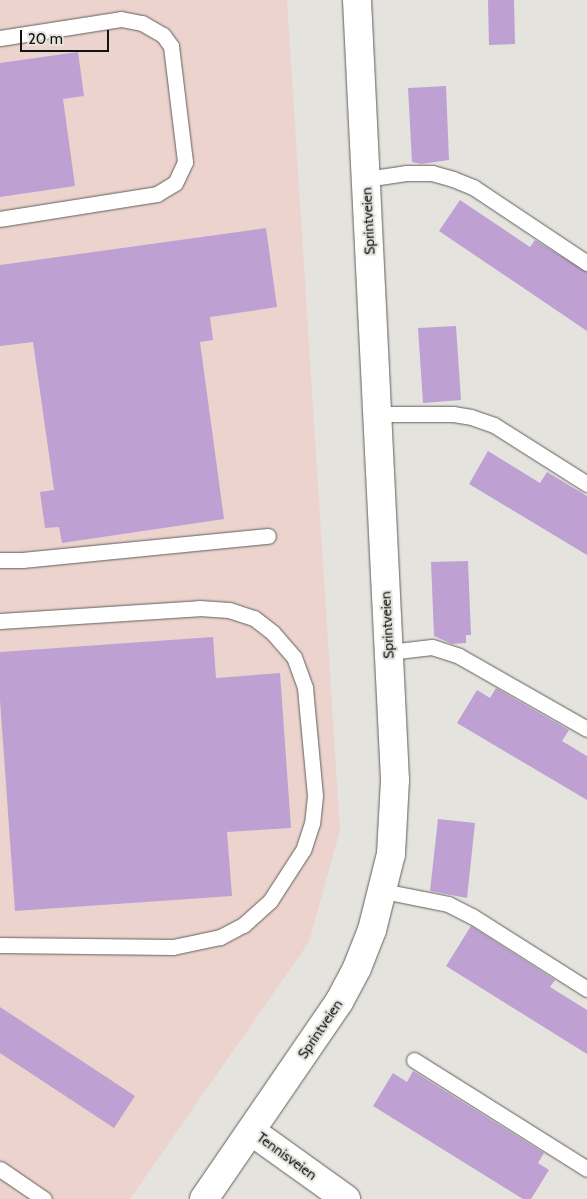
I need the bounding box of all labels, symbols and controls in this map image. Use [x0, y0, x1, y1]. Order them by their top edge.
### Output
scale bar [22, 20, 111, 52]
text: 20 m [28, 30, 63, 48]
street label: Sprintveien [358, 187, 378, 255]
street label: Sprintveien [377, 591, 397, 659]
street label: Sprintveien [294, 996, 346, 1062]
street label: Tennisveien [254, 1129, 320, 1183]

